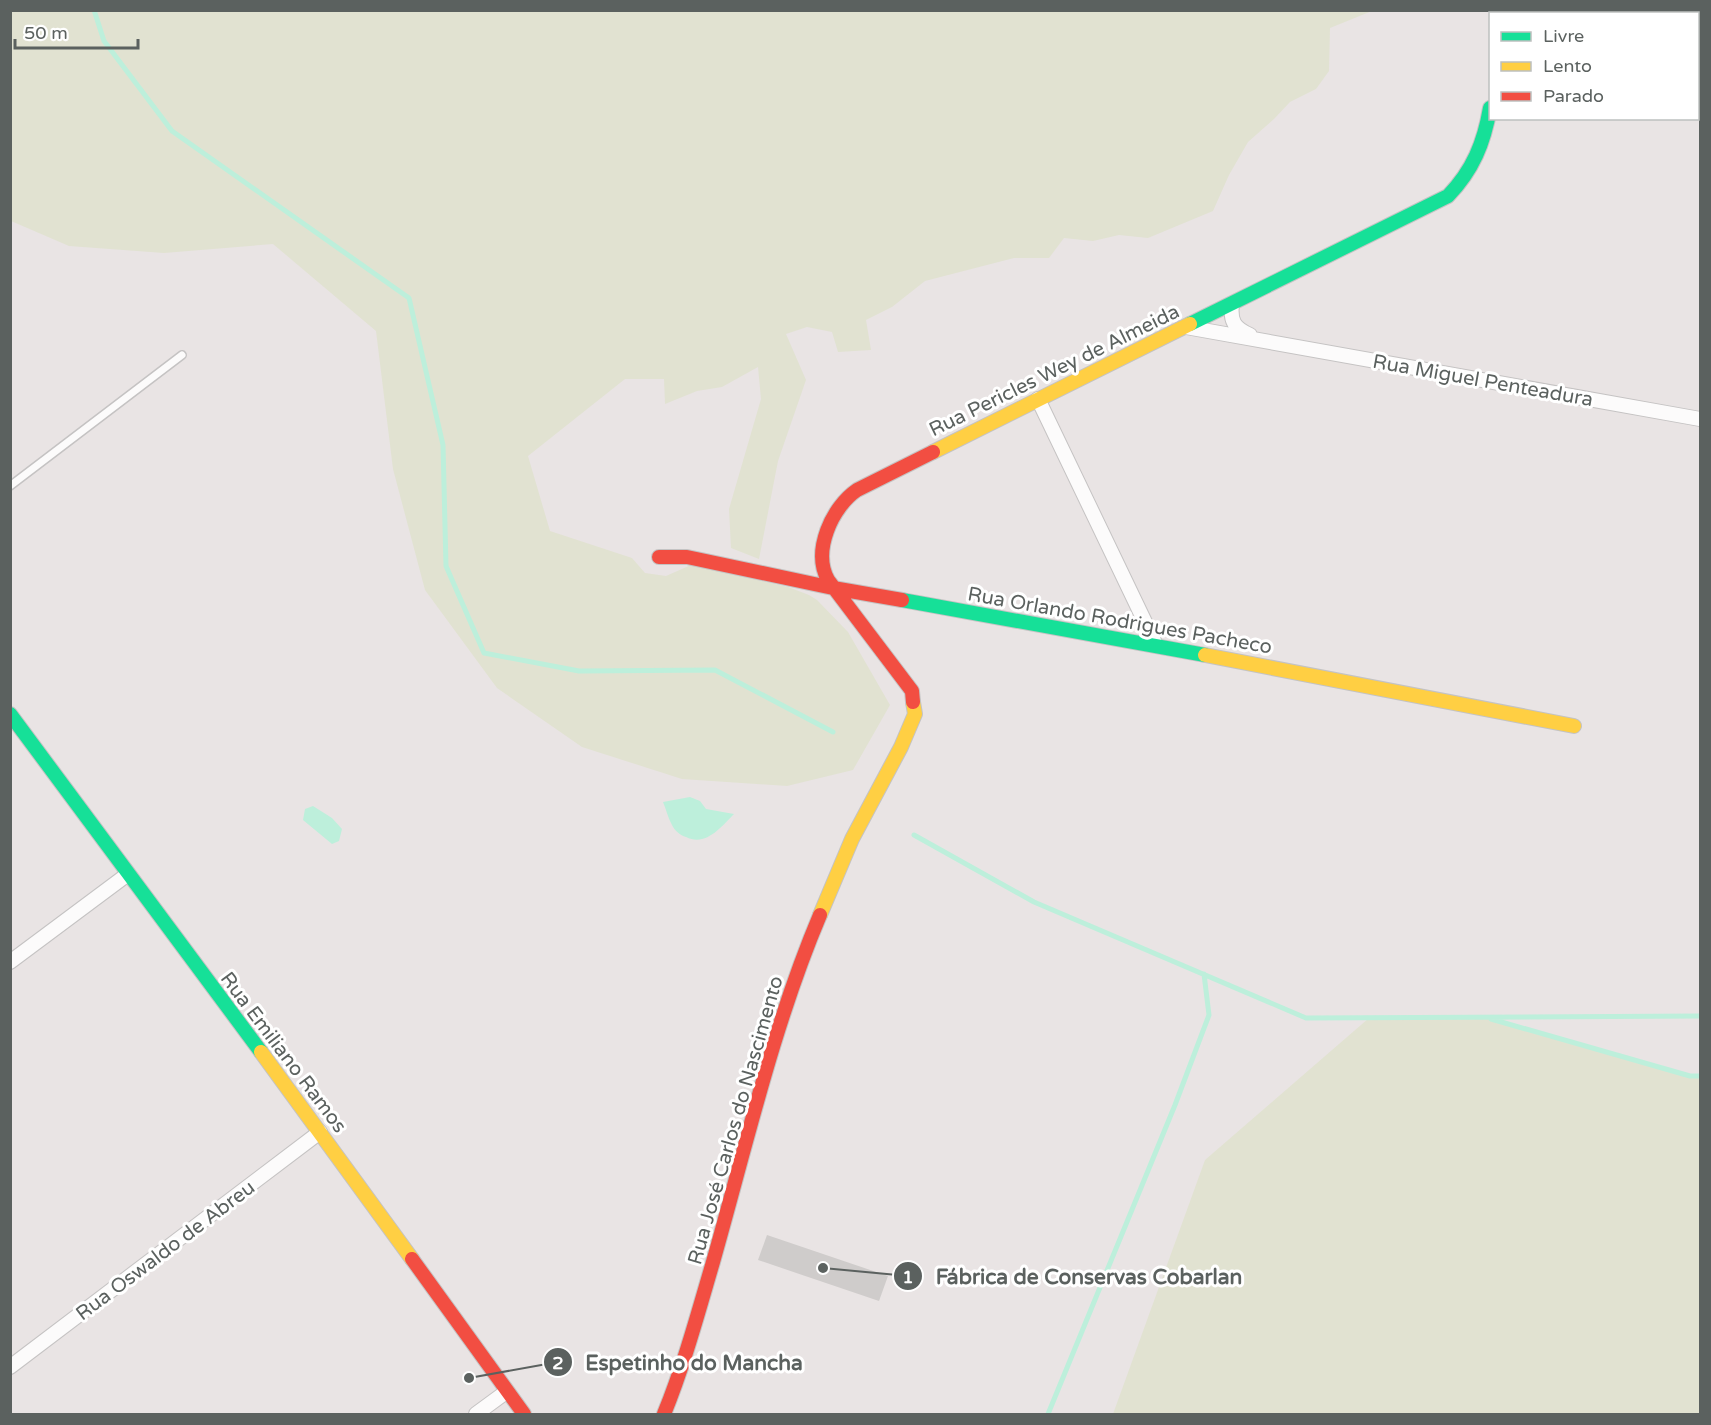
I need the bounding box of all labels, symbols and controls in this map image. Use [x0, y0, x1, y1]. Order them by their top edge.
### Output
scale bar [15, 12, 138, 50]
legend [1489, 12, 1699, 120]
text: 50 m [24, 22, 68, 44]
text: Livre [1543, 25, 1584, 47]
text: Lento [1543, 55, 1592, 77]
text: Parado [1543, 85, 1604, 107]
street label: Rua Pericles Wey de Almeida [925, 300, 1184, 442]
street label: Rua Miguel Penteadura [1371, 350, 1595, 412]
street label: Rua Orlando Rodrigues Pacheco [966, 582, 1274, 660]
street label: Rua Emiliano Ramos [215, 967, 352, 1138]
street label: Rua José Carlos do Nascimento [683, 973, 789, 1267]
street label: Rua Oswaldo de Abreu [71, 1176, 260, 1326]
callout: Fábrica de Conservas Cobarlan [893, 1257, 1254, 1296]
text: Fábrica de Conservas Cobarlan [936, 1265, 1242, 1290]
text: 1 [902, 1266, 914, 1288]
callout: Espetinho do Mancha [543, 1343, 815, 1382]
text: Espetinho do Mancha [585, 1351, 803, 1376]
text: 2 [552, 1352, 564, 1374]

